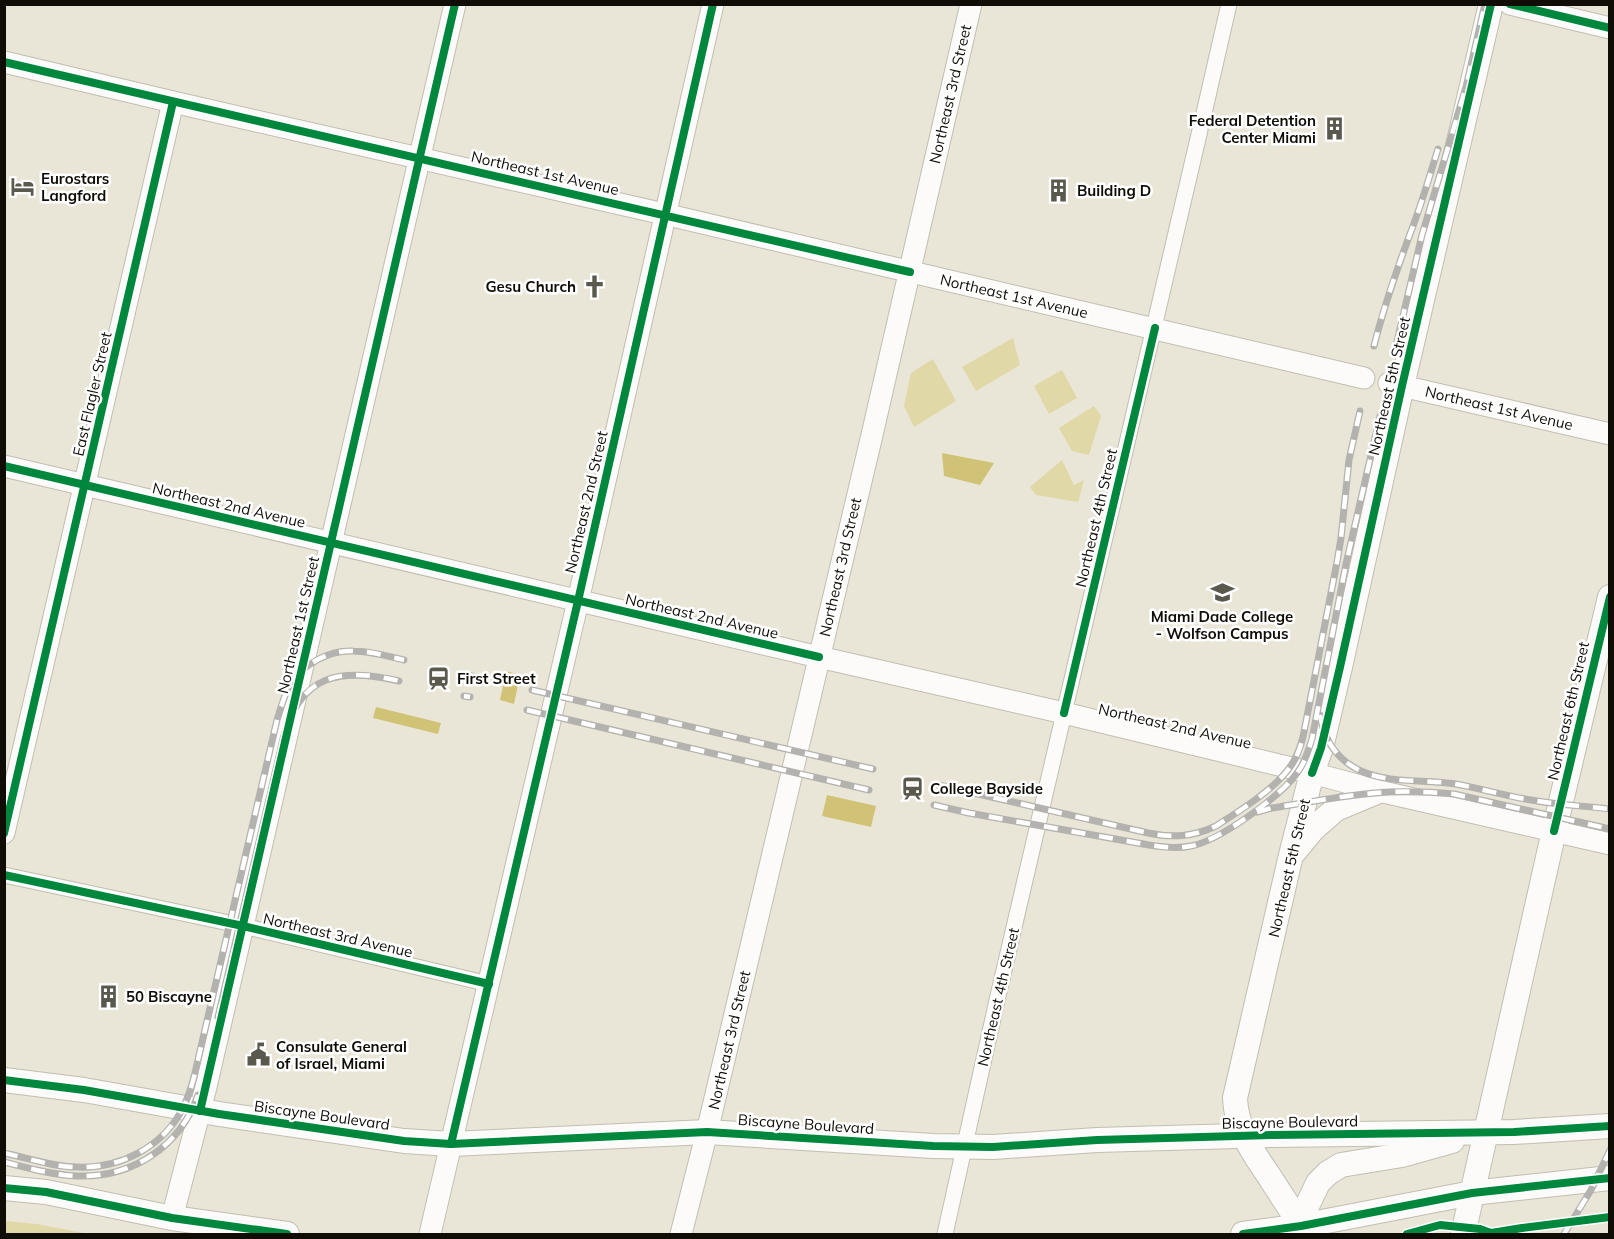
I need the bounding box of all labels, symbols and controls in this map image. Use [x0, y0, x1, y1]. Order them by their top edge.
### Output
street label: Northeast 3rd Street [925, 23, 975, 165]
place label: Federal Detention Center Miami [1189, 111, 1316, 147]
building icon: Federal Detention Center Miami [1321, 116, 1347, 142]
street label: Northeast 1st Avenue [469, 147, 621, 199]
place label: Eurostars Langford [41, 169, 109, 205]
hotel icon: Eurostars Langford [10, 174, 36, 200]
building icon: Building D [1046, 177, 1072, 203]
place label: Building D [1077, 181, 1151, 200]
street label: Northeast 1st Avenue [938, 270, 1090, 322]
church icon: Gesu Church [581, 273, 607, 299]
place label: Gesu Church [485, 277, 576, 296]
street label: Northeast 5th Street [1364, 315, 1414, 457]
street label: East Flagler Street [68, 330, 116, 458]
street label: Northeast 1st Avenue [1423, 382, 1575, 434]
street label: Northeast 2nd Street [560, 429, 612, 575]
street label: Northeast 4th Street [1071, 447, 1121, 589]
street label: Northeast 2nd Avenue [151, 478, 307, 532]
street label: Northeast 3rd Street [815, 496, 865, 638]
street label: Northeast 1st Street [273, 554, 323, 696]
school or university icon: Miami Dade College - Wolfson Campus [1209, 579, 1235, 605]
street label: Northeast 2nd Avenue [624, 589, 780, 643]
place label: Miami Dade College - Wolfson Campus [1151, 607, 1293, 643]
street label: Northeast 6th Street [1543, 640, 1593, 782]
station icon: First Street [426, 665, 452, 691]
place label: First Street [457, 669, 536, 688]
street label: Northeast 2nd Avenue [1097, 699, 1253, 753]
station icon: College Bayside [899, 775, 925, 801]
place label: College Bayside [930, 779, 1043, 798]
street label: Northeast 5th Street [1264, 797, 1314, 939]
street label: Northeast 3rd Avenue [261, 909, 415, 961]
street label: Northeast 4th Street [973, 926, 1023, 1068]
street label: Northeast 3rd Street [704, 969, 754, 1111]
building icon: 50 Biscayne [95, 983, 121, 1009]
place label: 50 Biscayne [126, 987, 212, 1006]
place label: Consulate General of Israel, Miami [276, 1037, 407, 1073]
public building icon: Consulate General of Israel, Miami [245, 1042, 271, 1068]
street label: Biscayne Boulevard [253, 1096, 391, 1134]
street label: Biscayne Boulevard [737, 1110, 875, 1138]
street label: Biscayne Boulevard [1222, 1111, 1358, 1133]

